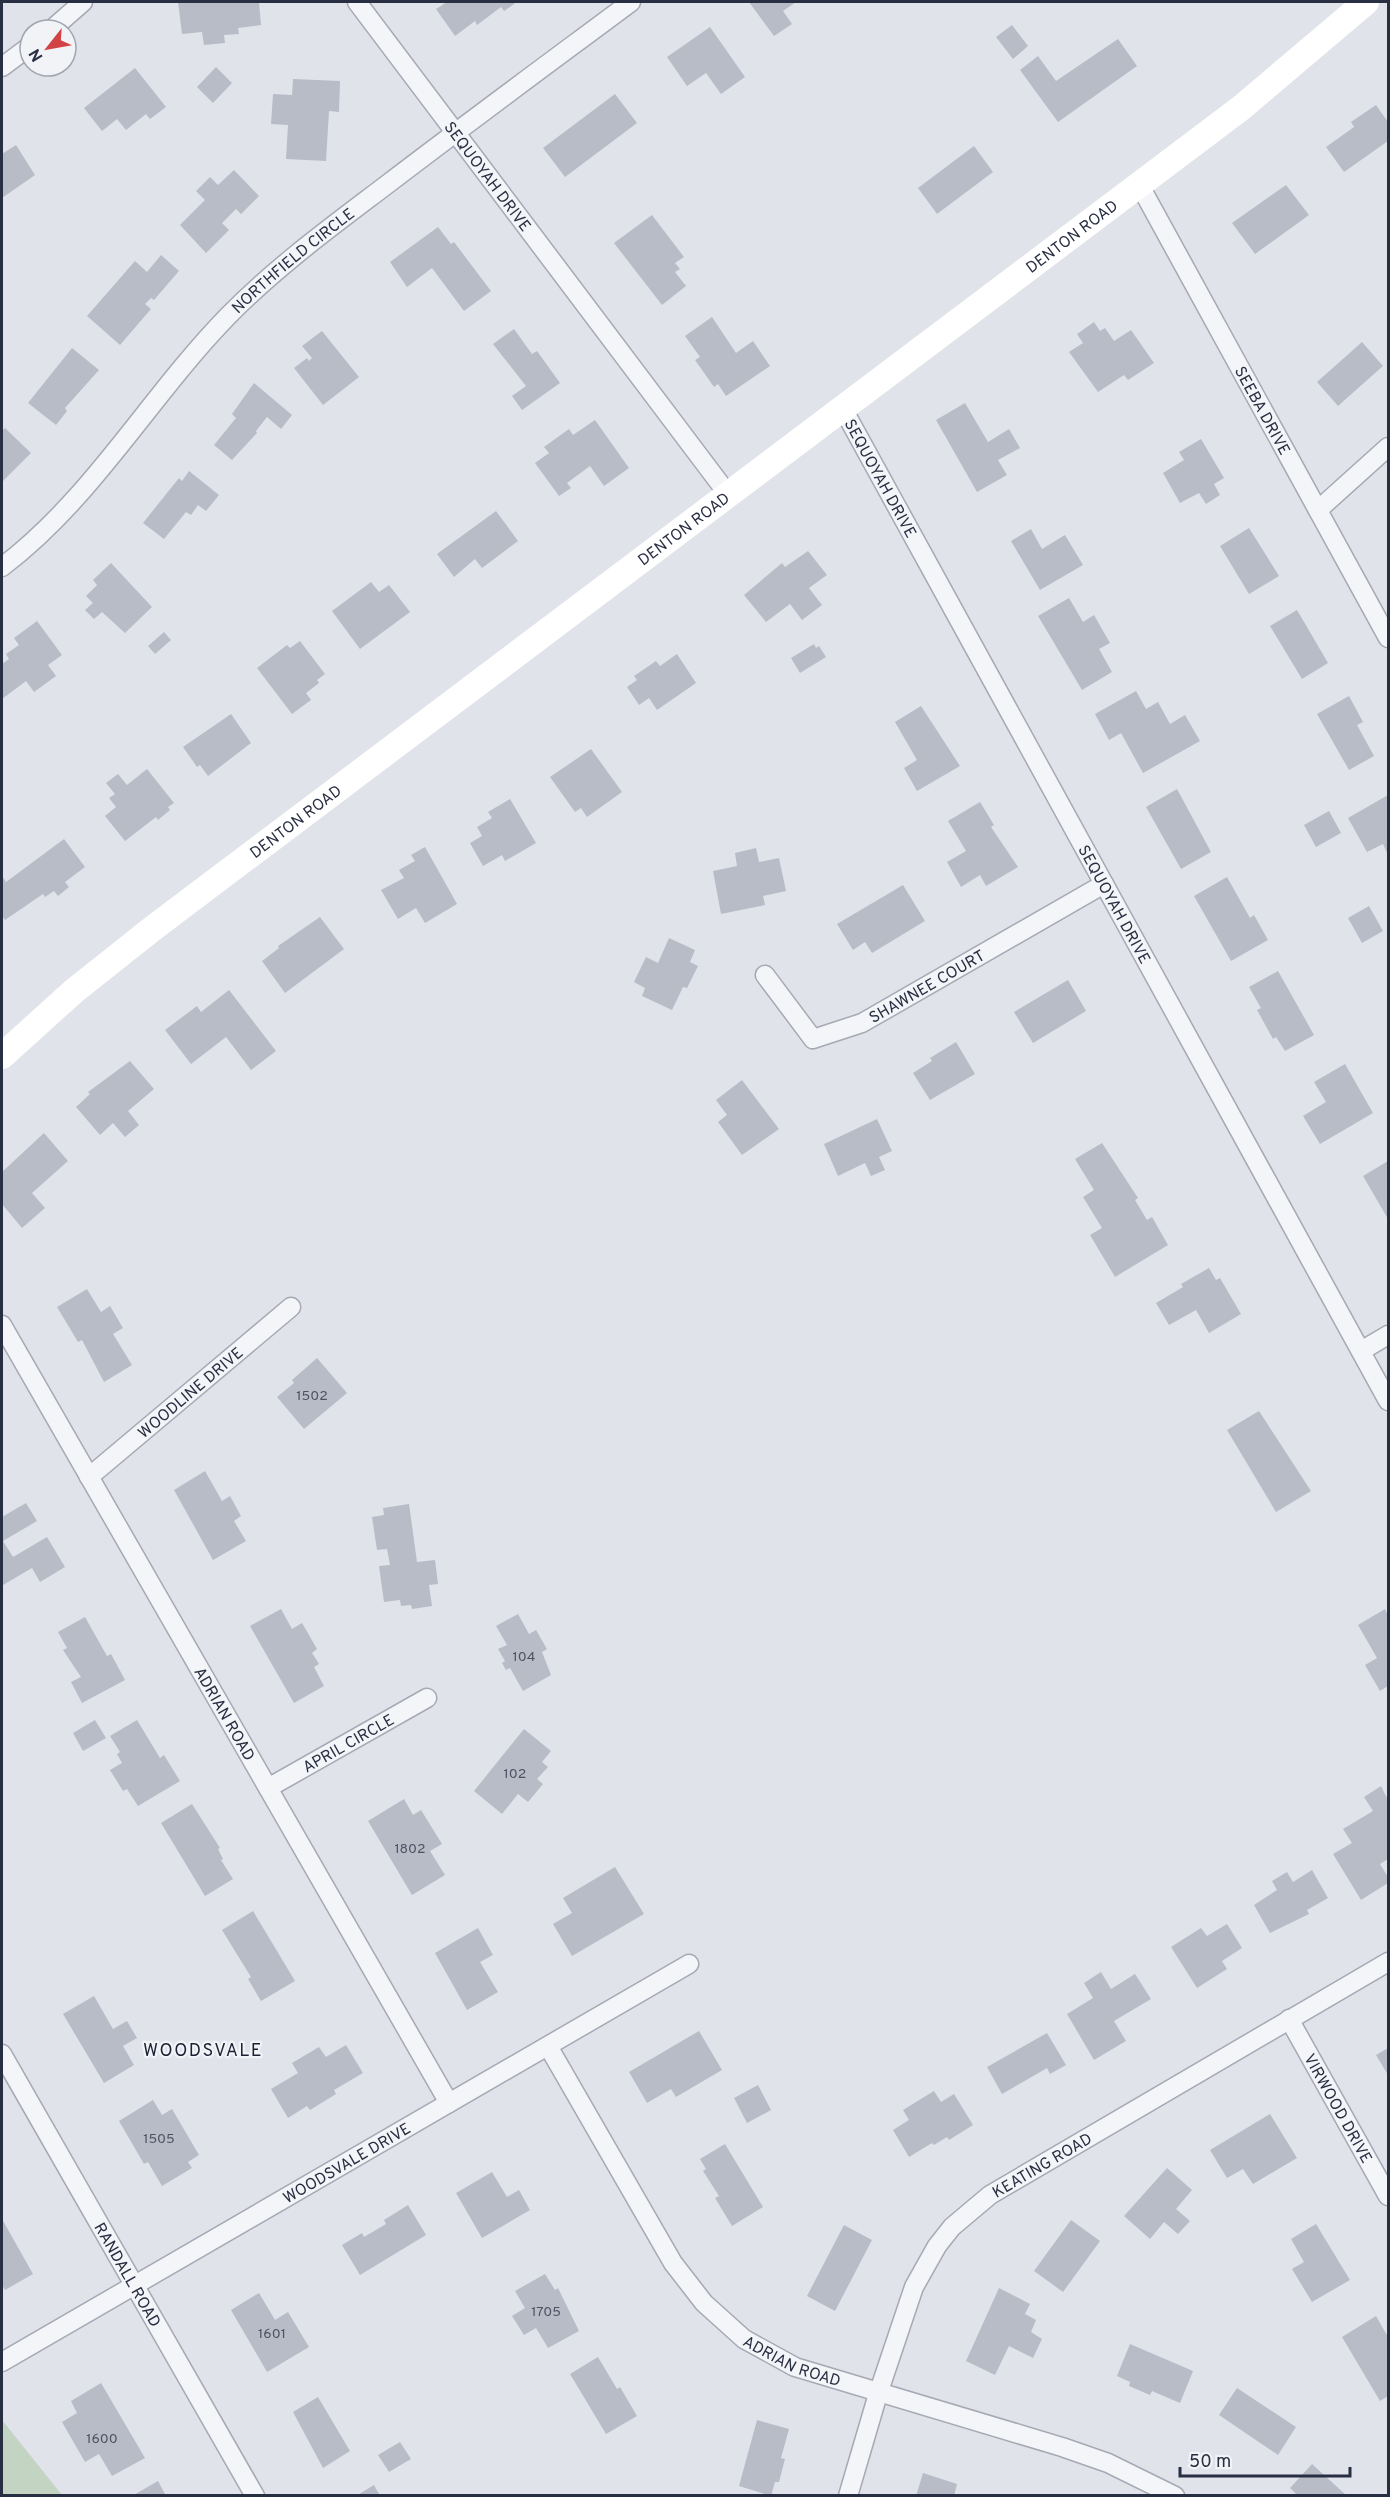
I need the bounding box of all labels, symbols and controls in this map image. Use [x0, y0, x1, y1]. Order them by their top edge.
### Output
north arrow [18, 18, 78, 78]
text: N [25, 45, 48, 65]
street label: SEQUOYAH DRIVE [439, 118, 534, 236]
street label: DENTON ROAD [1023, 196, 1122, 279]
street label: NORTHFIELD CIRCLE [228, 205, 359, 319]
street label: SEEBA DRIVE [1229, 363, 1294, 459]
street label: SEQUOYAH DRIVE [839, 416, 920, 542]
street label: DENTON ROAD [635, 489, 734, 571]
street label: DENTON ROAD [246, 782, 346, 864]
street label: SEQUOYAH DRIVE [1073, 842, 1154, 968]
street label: SHAWNEE COURT [866, 946, 989, 1029]
street label: WOODLINE DRIVE [135, 1344, 248, 1443]
house number: 1502 [296, 1388, 328, 1405]
house number: 104 [513, 1649, 535, 1666]
street label: ADRIAN ROAD [189, 1664, 258, 1765]
street label: APRIL CIRCLE [300, 1711, 398, 1778]
house number: 102 [504, 1766, 526, 1783]
house number: 1802 [394, 1841, 426, 1858]
district label: WOODSVALE [143, 2040, 263, 2063]
street label: VIRWOOD DRIVE [1298, 2051, 1376, 2167]
street label: WOODSVALE DRIVE [280, 2119, 415, 2209]
street label: KEATING ROAD [989, 2129, 1096, 2203]
house number: 1505 [143, 2131, 175, 2148]
street label: RANDALL ROAD [89, 2220, 164, 2331]
house number: 1705 [531, 2304, 561, 2321]
house number: 1601 [258, 2326, 286, 2343]
street label: ADRIAN ROAD [739, 2332, 843, 2392]
house number: 1600 [86, 2431, 118, 2448]
scale bar [1180, 2440, 1350, 2478]
text: 50 m [1189, 2451, 1231, 2474]

